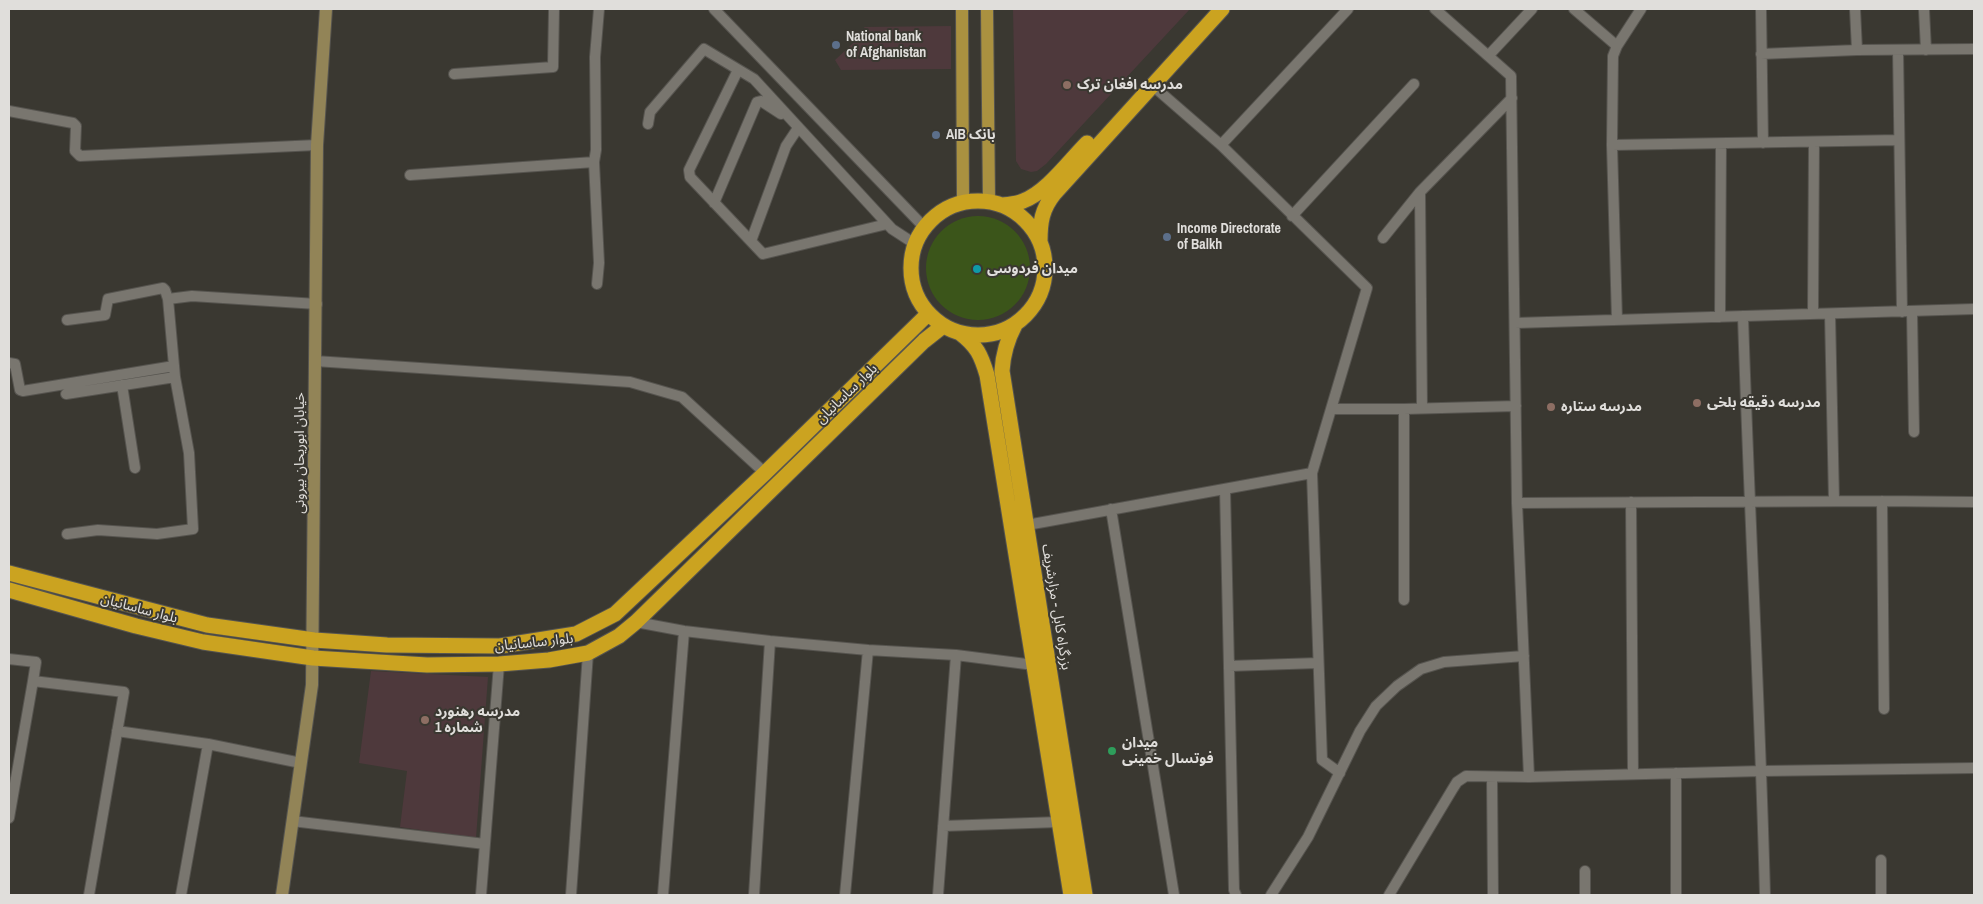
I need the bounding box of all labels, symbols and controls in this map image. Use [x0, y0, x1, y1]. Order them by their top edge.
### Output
place label: National bank of Afghanistan [846, 29, 926, 62]
marker: National bank of Afghanistan [830, 39, 842, 51]
place label: مدرسه افغان ترک [1077, 77, 1183, 93]
marker: مدرسه افغان ترک [1061, 79, 1073, 91]
place label: AIB بانک [946, 127, 996, 143]
marker: AIB بانک [930, 129, 942, 141]
place label: Income Directorate of Balkh [1177, 221, 1281, 253]
marker: Income Directorate of Balkh [1161, 231, 1173, 243]
place label: میدان فردوسی [987, 261, 1078, 277]
marker: میدان فردوسی [971, 263, 983, 275]
street label: بلوار ساسانیان [813, 361, 881, 427]
street label: خیابان ابوریحان بیرونی [292, 392, 308, 514]
place label: مدرسه دقيقه بلخى [1707, 395, 1821, 411]
marker: مدرسه دقيقه بلخى [1691, 397, 1703, 409]
place label: مدرسه ستاره [1561, 399, 1642, 415]
marker: مدرسه ستاره [1545, 401, 1557, 413]
street label: بزرگراه کابل - مزارشریف [1038, 543, 1074, 671]
street label: بلوار ساسانیان [99, 591, 179, 627]
street label: بلوار ساسانیان [494, 631, 574, 655]
place label: مدرسه رهنورد شماره 1 [435, 704, 520, 736]
marker: مدرسه رهنورد شماره 1 [419, 714, 431, 726]
place label: میدان فوتسال خمینی [1122, 735, 1214, 768]
marker: میدان فوتسال خمینی [1106, 745, 1118, 757]

